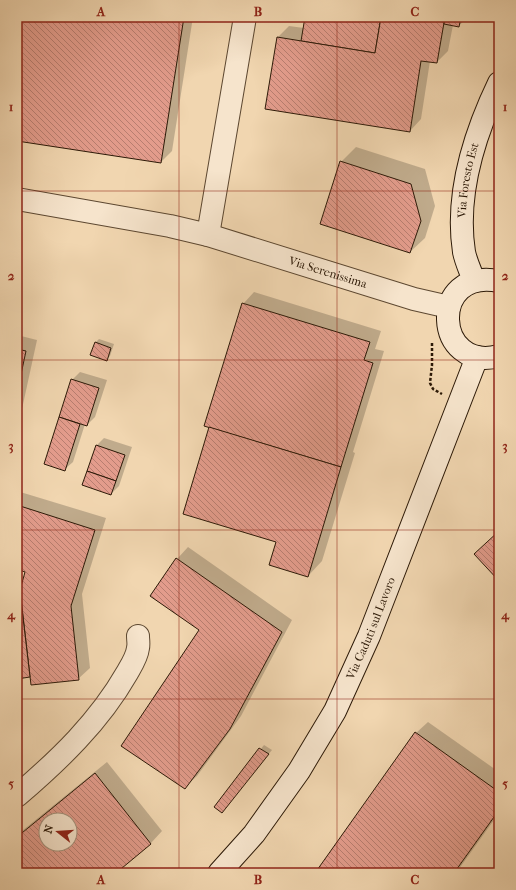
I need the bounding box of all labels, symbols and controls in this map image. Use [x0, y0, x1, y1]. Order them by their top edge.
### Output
text: A [96, 4, 106, 19]
text: B [254, 4, 263, 19]
text: C [411, 4, 420, 19]
text: 1 [9, 99, 14, 114]
text: 1 [503, 99, 508, 114]
street label: Via Foresto Est [455, 140, 482, 219]
street label: Via Serenissima [286, 253, 369, 291]
text: 2 [8, 268, 15, 283]
text: 2 [502, 268, 509, 283]
text: 3 [8, 438, 14, 454]
text: 3 [502, 438, 508, 454]
street label: Via Caduti sul Lavoro [343, 575, 398, 682]
text: 4 [6, 607, 16, 623]
text: 4 [500, 607, 510, 623]
text: 5 [8, 776, 14, 791]
text: 5 [502, 776, 508, 791]
north arrow [38, 812, 78, 852]
text: N [41, 823, 57, 835]
text: A [96, 872, 106, 887]
text: B [254, 872, 263, 887]
text: C [411, 872, 420, 887]

